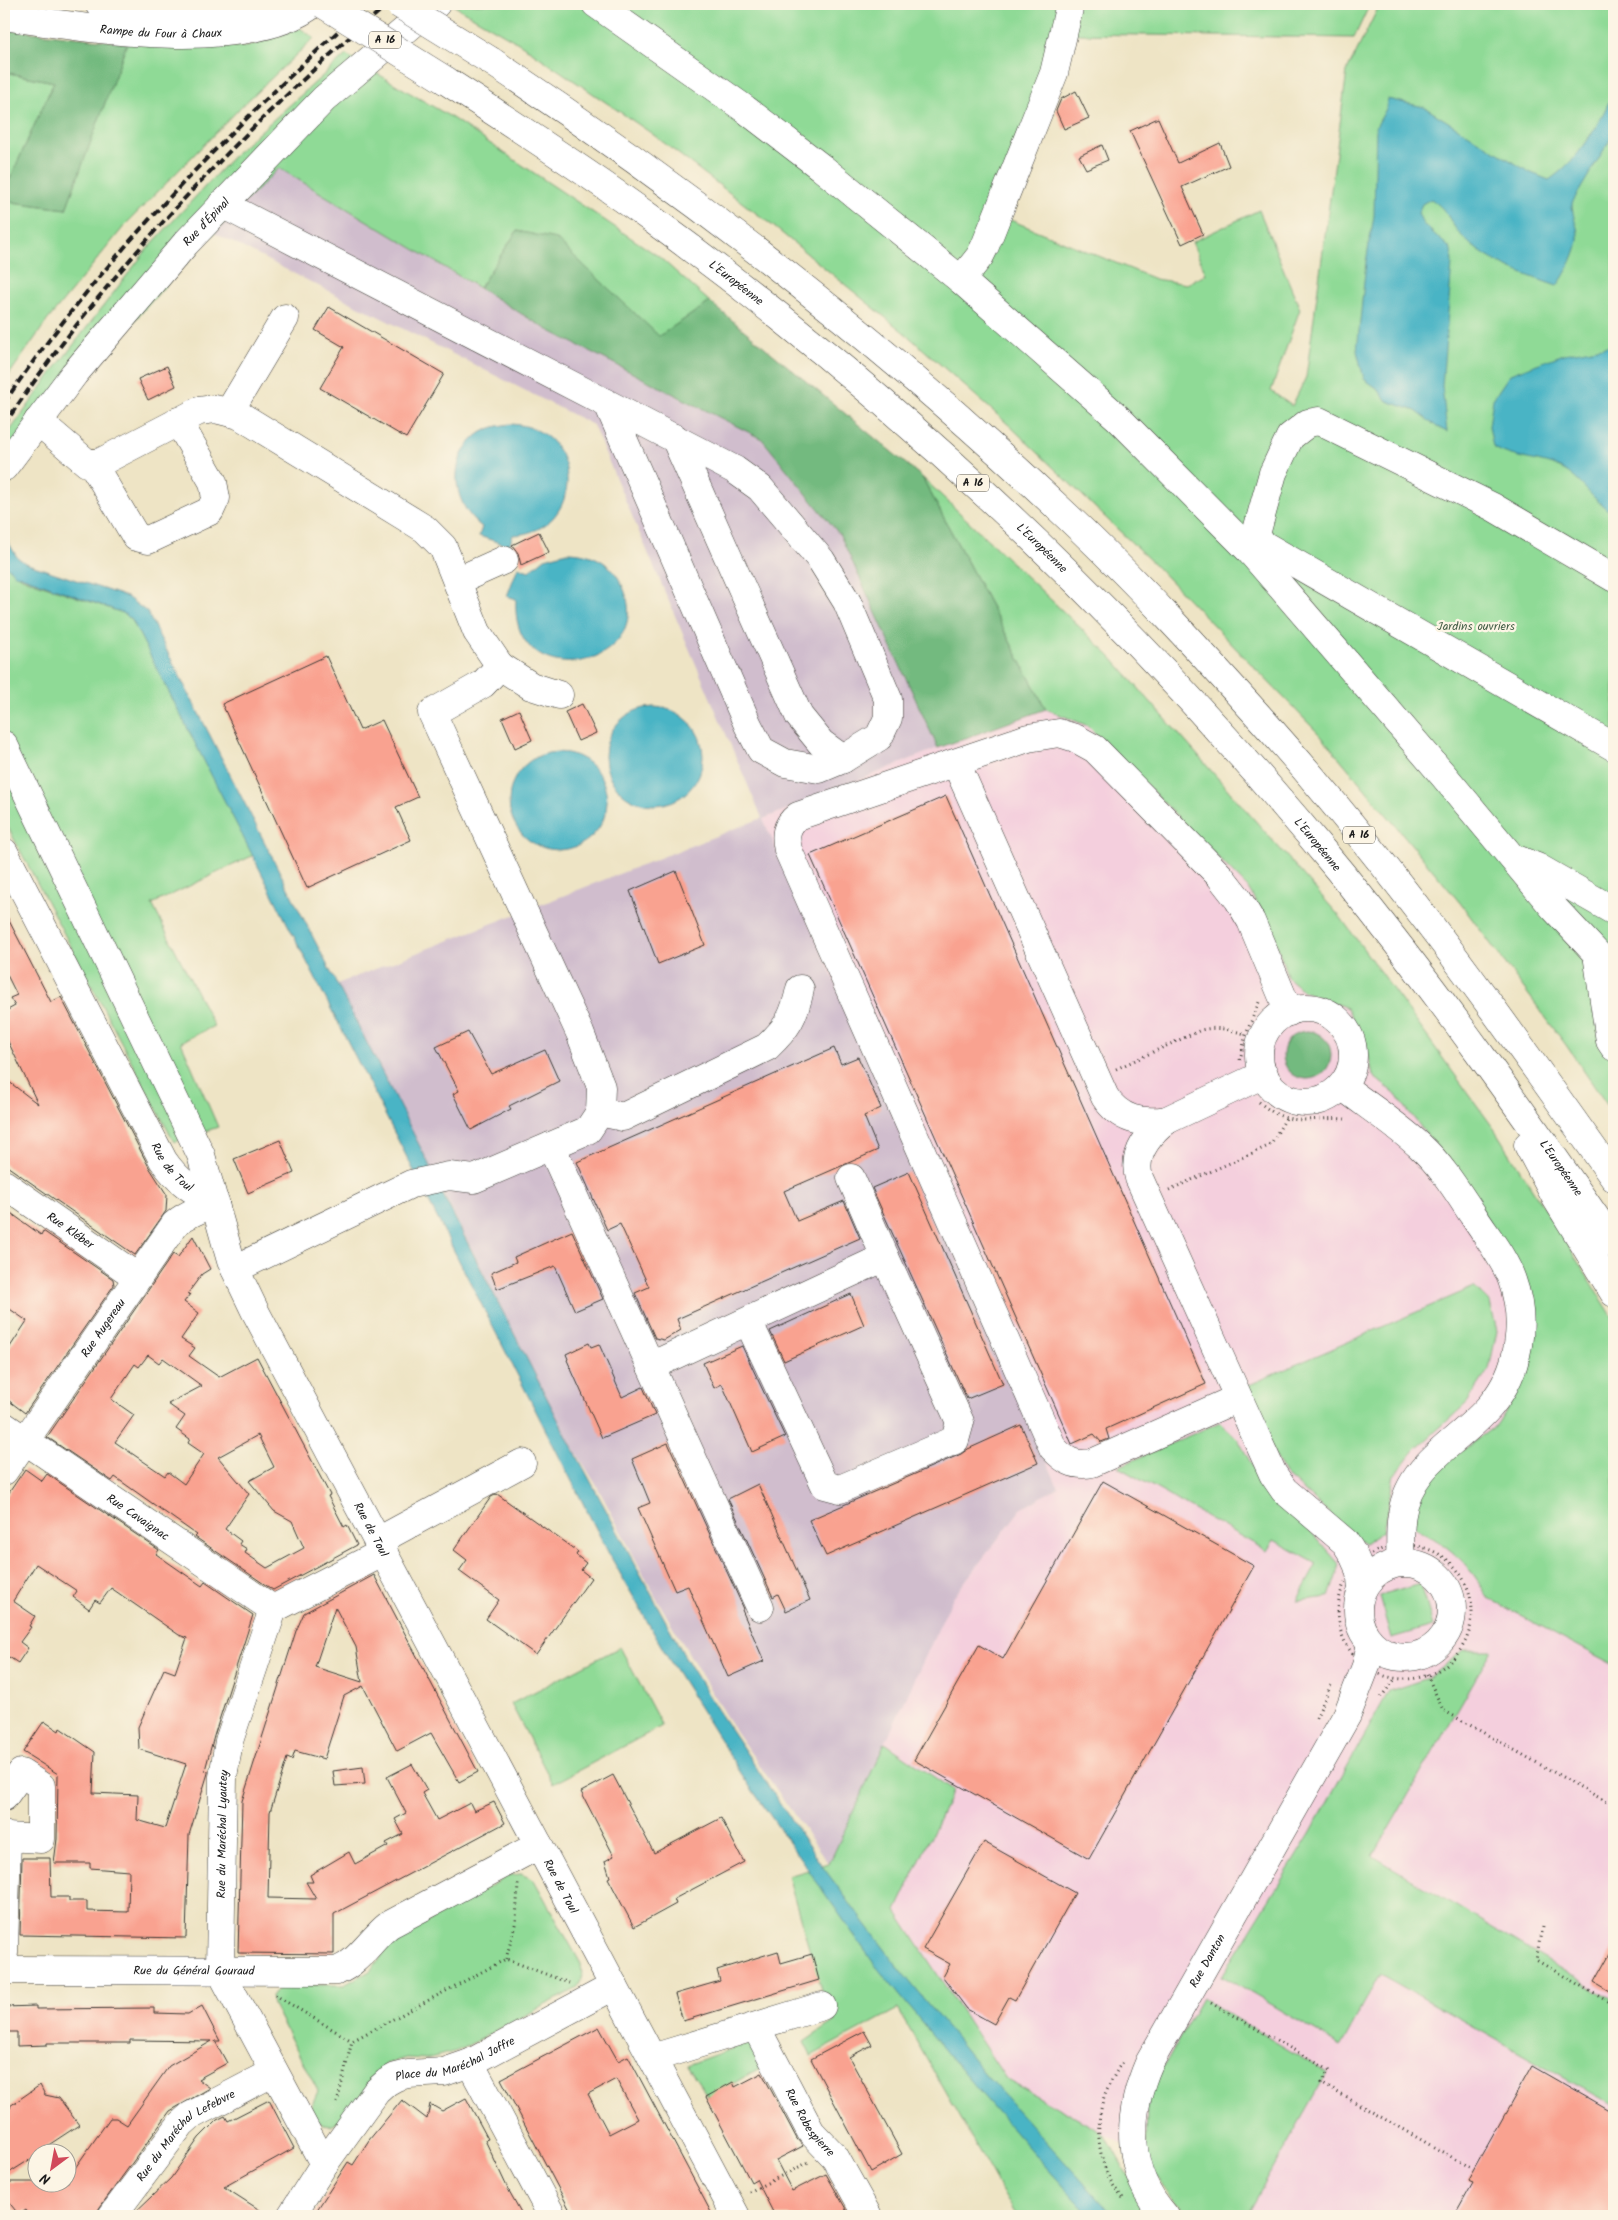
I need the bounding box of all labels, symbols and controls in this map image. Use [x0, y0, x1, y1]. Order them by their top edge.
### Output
street label: Rampe du Four à Chaux [99, 20, 223, 43]
road number: A 16 [369, 32, 401, 48]
street label: Rue d'Épinal [178, 193, 234, 251]
street label: L'Européenne [705, 255, 768, 311]
road number: A 16 [957, 474, 989, 492]
street label: L'Européenne [1012, 518, 1073, 578]
park label: Jardins ouvriers [1437, 617, 1515, 636]
street label: L'Européenne [1289, 813, 1346, 876]
road number: A 16 [1343, 826, 1375, 844]
street label: L'Européenne [1535, 1136, 1588, 1201]
street label: Rue de Toul [146, 1139, 197, 1197]
street label: Rue Kléber [43, 1207, 99, 1254]
street label: Rue Augereau [76, 1294, 130, 1361]
street label: Rue Cavaignac [103, 1489, 173, 1545]
street label: Rue de Toul [349, 1499, 394, 1560]
street label: Rue du Maréchal Lyautey [212, 1768, 234, 1899]
street label: Rue de Toul [538, 1855, 583, 1917]
street label: Rue Danton [1184, 1930, 1230, 1991]
street label: Rue du Général Gouraud [133, 1961, 256, 1980]
street label: Place du Maréchal Joffre [393, 2031, 519, 2086]
street label: Rue du Maréchal Lefebvre [131, 2084, 239, 2186]
street label: Rue Robespierre [780, 2085, 840, 2162]
north arrow [28, 2142, 78, 2192]
text: N [36, 2166, 55, 2190]

